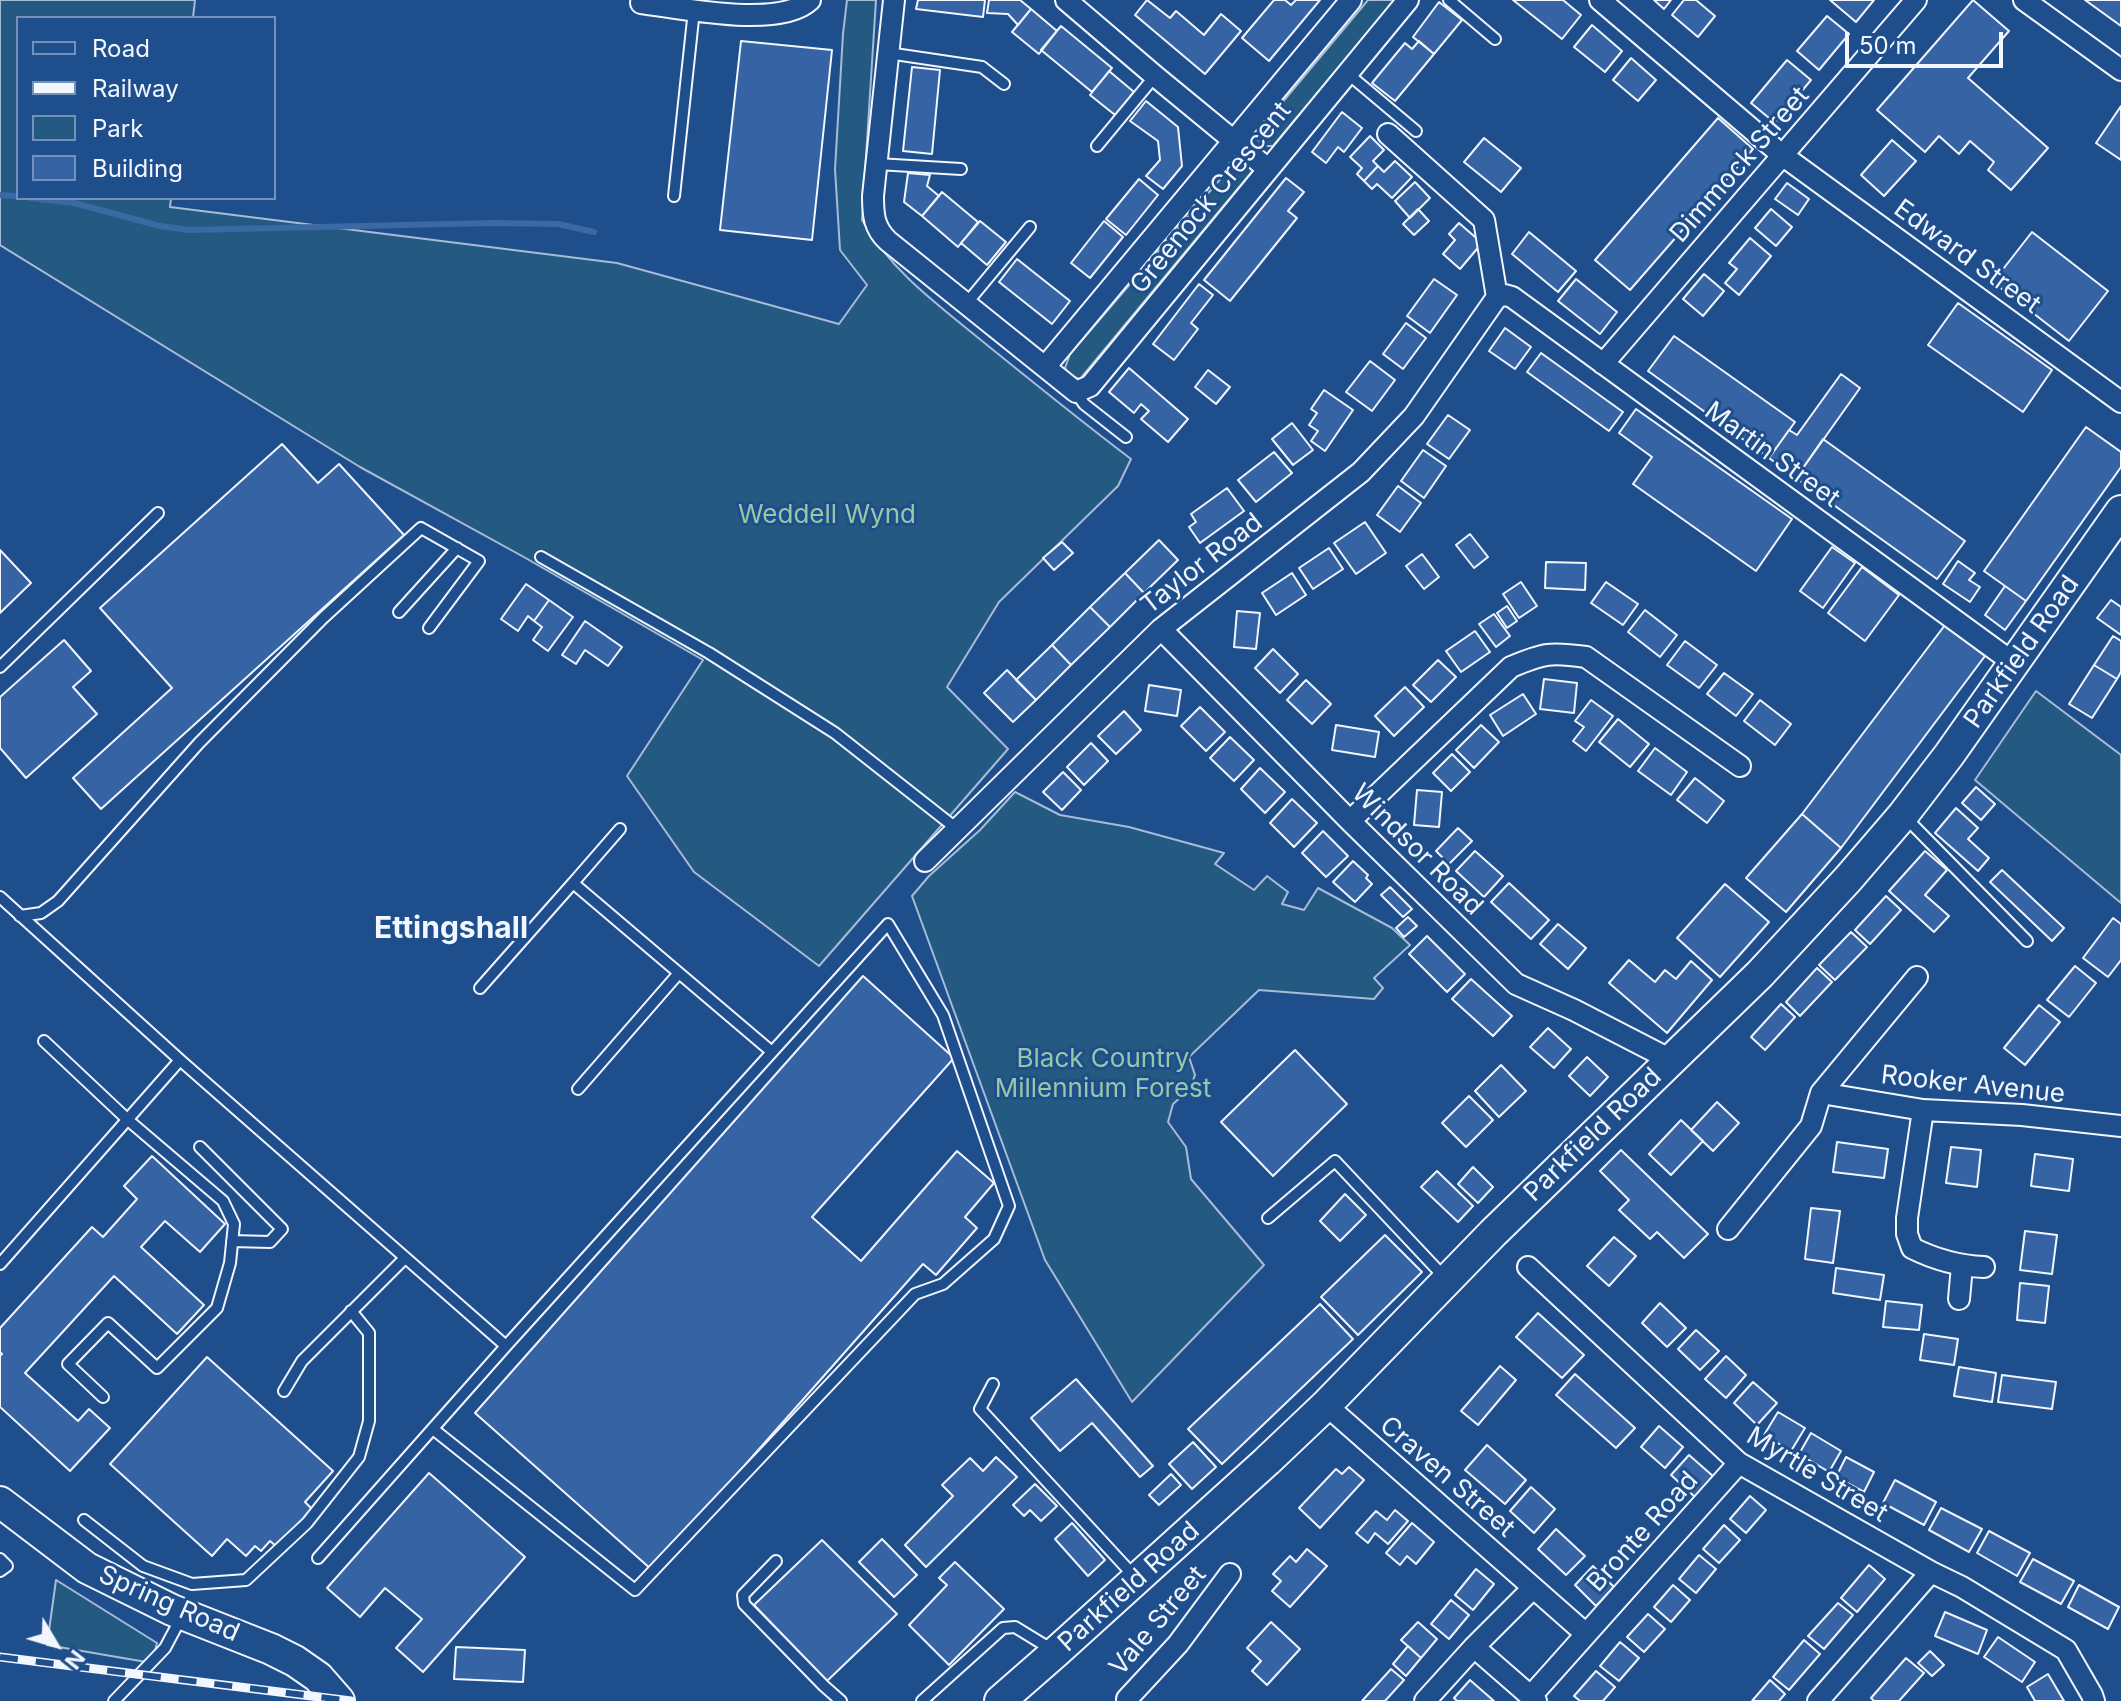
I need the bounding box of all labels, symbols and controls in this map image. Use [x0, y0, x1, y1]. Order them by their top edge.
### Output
legend [16, 16, 276, 200]
scale bar [1849, 16, 2007, 66]
text: 50 m [1859, 31, 1917, 60]
text: Road [92, 34, 150, 63]
text: Railway [92, 74, 179, 103]
street label: Dimmock Street [1664, 81, 1816, 249]
street label: Greenock Crescent [1124, 96, 1298, 300]
text: Park [92, 114, 143, 143]
text: Building [92, 154, 183, 183]
street label: Edward Street [1888, 193, 2046, 321]
street label: Martin Street [1698, 396, 1846, 514]
park label: Weddell Wynd [738, 499, 916, 531]
street label: Taylor Road [1135, 507, 1269, 621]
street label: Parkfield Road [1958, 570, 2086, 734]
street label: Windsor Road [1345, 778, 1489, 922]
district label: Ettingshall [374, 911, 528, 947]
park label: Black Country Millennium Forest [995, 1043, 1211, 1104]
street label: Rooker Avenue [1879, 1060, 2067, 1110]
street label: Parkfield Road [1518, 1062, 1668, 1208]
street label: Craven Street [1373, 1410, 1521, 1544]
street label: Myrtle Street [1741, 1421, 1893, 1529]
street label: Bronte Road [1581, 1466, 1705, 1598]
street label: Parkfield Road [1052, 1516, 1206, 1658]
street label: Spring Road [94, 1559, 244, 1649]
street label: Vale Street [1103, 1560, 1213, 1682]
north arrow [16, 1605, 96, 1685]
text: N [60, 1645, 90, 1674]

